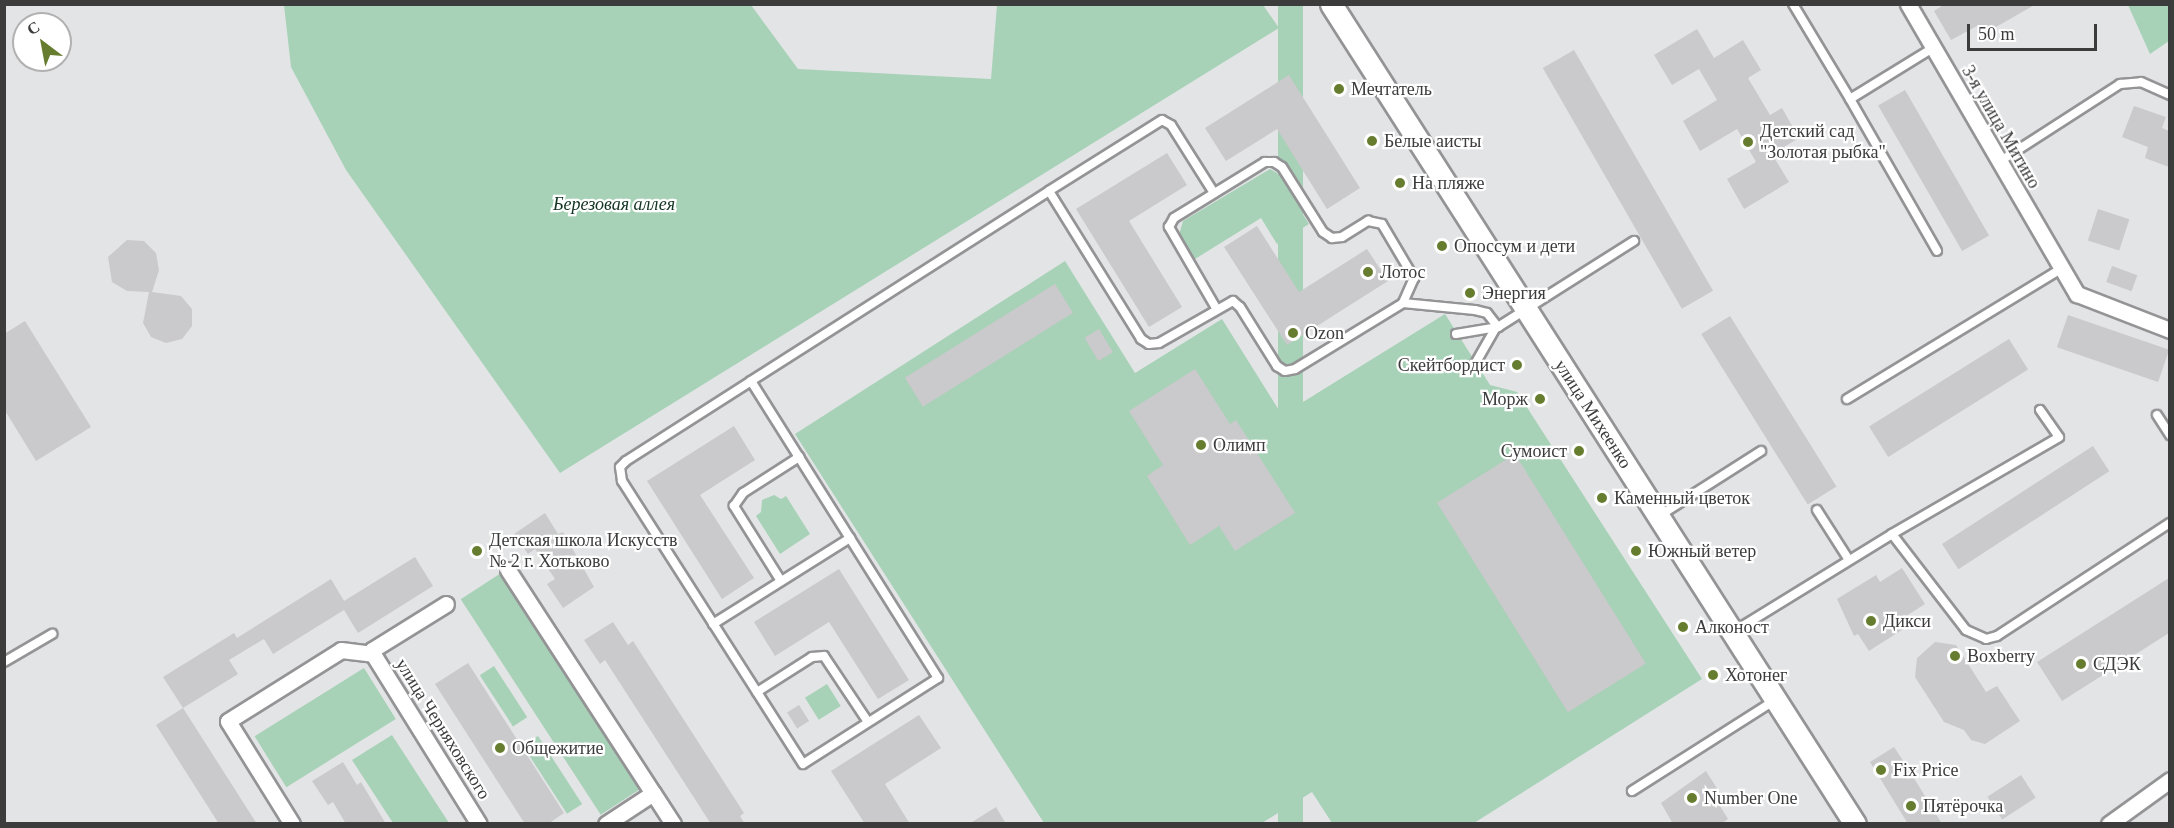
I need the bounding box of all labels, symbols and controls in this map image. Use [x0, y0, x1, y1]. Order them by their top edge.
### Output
north arrow [12, 12, 72, 72]
scale bar [1970, 12, 2100, 50]
text: С [24, 18, 43, 38]
text: 50 m [1978, 24, 2015, 44]
street label: 3-я улица Митино [1957, 62, 2045, 192]
place label: Мечтатель [1351, 78, 1432, 100]
marker: Мечтатель [1332, 82, 1346, 96]
place label: Детский сад "Золотая рыбка" [1760, 121, 1886, 164]
place label: Белые аисты [1384, 130, 1481, 152]
marker: Белые аисты [1365, 134, 1379, 148]
marker: Детский сад "Золотая рыбка" [1741, 135, 1755, 149]
place label: На пляже [1412, 172, 1485, 194]
marker: На пляже [1393, 176, 1407, 190]
park label: Березовая аллея [553, 193, 675, 215]
place label: Опоссум и дети [1454, 235, 1575, 257]
marker: Опоссум и дети [1435, 239, 1449, 253]
place label: Лотос [1380, 261, 1426, 283]
marker: Лотос [1361, 265, 1375, 279]
place label: Энергия [1482, 282, 1546, 304]
marker: Энергия [1463, 286, 1477, 300]
place label: Ozon [1305, 322, 1344, 344]
marker: Ozon [1286, 326, 1300, 340]
place label: Скейтбордист [1398, 354, 1505, 376]
street label: улица Михеенко [1550, 355, 1636, 473]
marker: Скейтбордист [1510, 358, 1524, 372]
place label: Морж [1482, 388, 1528, 410]
marker: Морж [1533, 392, 1547, 406]
place label: Олимп [1213, 434, 1266, 456]
marker: Олимп [1194, 438, 1208, 452]
place label: Сумоист [1501, 440, 1567, 462]
marker: Сумоист [1572, 444, 1586, 458]
place label: Каменный цветок [1614, 487, 1750, 509]
marker: Каменный цветок [1595, 491, 1609, 505]
place label: Детская школа Искусств № 2 г. Хотьково [489, 530, 678, 572]
place label: Южный ветер [1648, 540, 1756, 562]
marker: Детская школа Искусств № 2 г. Хотьково [470, 544, 484, 558]
marker: Южный ветер [1629, 544, 1643, 558]
place label: Дикси [1883, 610, 1931, 632]
marker: Дикси [1864, 614, 1878, 628]
place label: Алконост [1695, 616, 1769, 638]
marker: Алконост [1676, 620, 1690, 634]
place label: Boxberry [1967, 645, 2035, 667]
marker: Boxberry [1948, 649, 1962, 663]
place label: СДЭК [2093, 653, 2141, 675]
street label: улица Черняховского [391, 655, 495, 803]
marker: СДЭК [2074, 657, 2088, 671]
place label: Хотонег [1725, 664, 1787, 686]
marker: Хотонег [1706, 668, 1720, 682]
place label: Общежитие [512, 737, 604, 759]
marker: Общежитие [493, 741, 507, 755]
place label: Fix Price [1893, 759, 1958, 781]
marker: Fix Price [1874, 763, 1888, 777]
place label: Number One [1704, 787, 1797, 809]
marker: Number One [1685, 791, 1699, 805]
place label: Пятёрочка [1923, 795, 2003, 817]
marker: Пятёрочка [1904, 799, 1918, 813]

